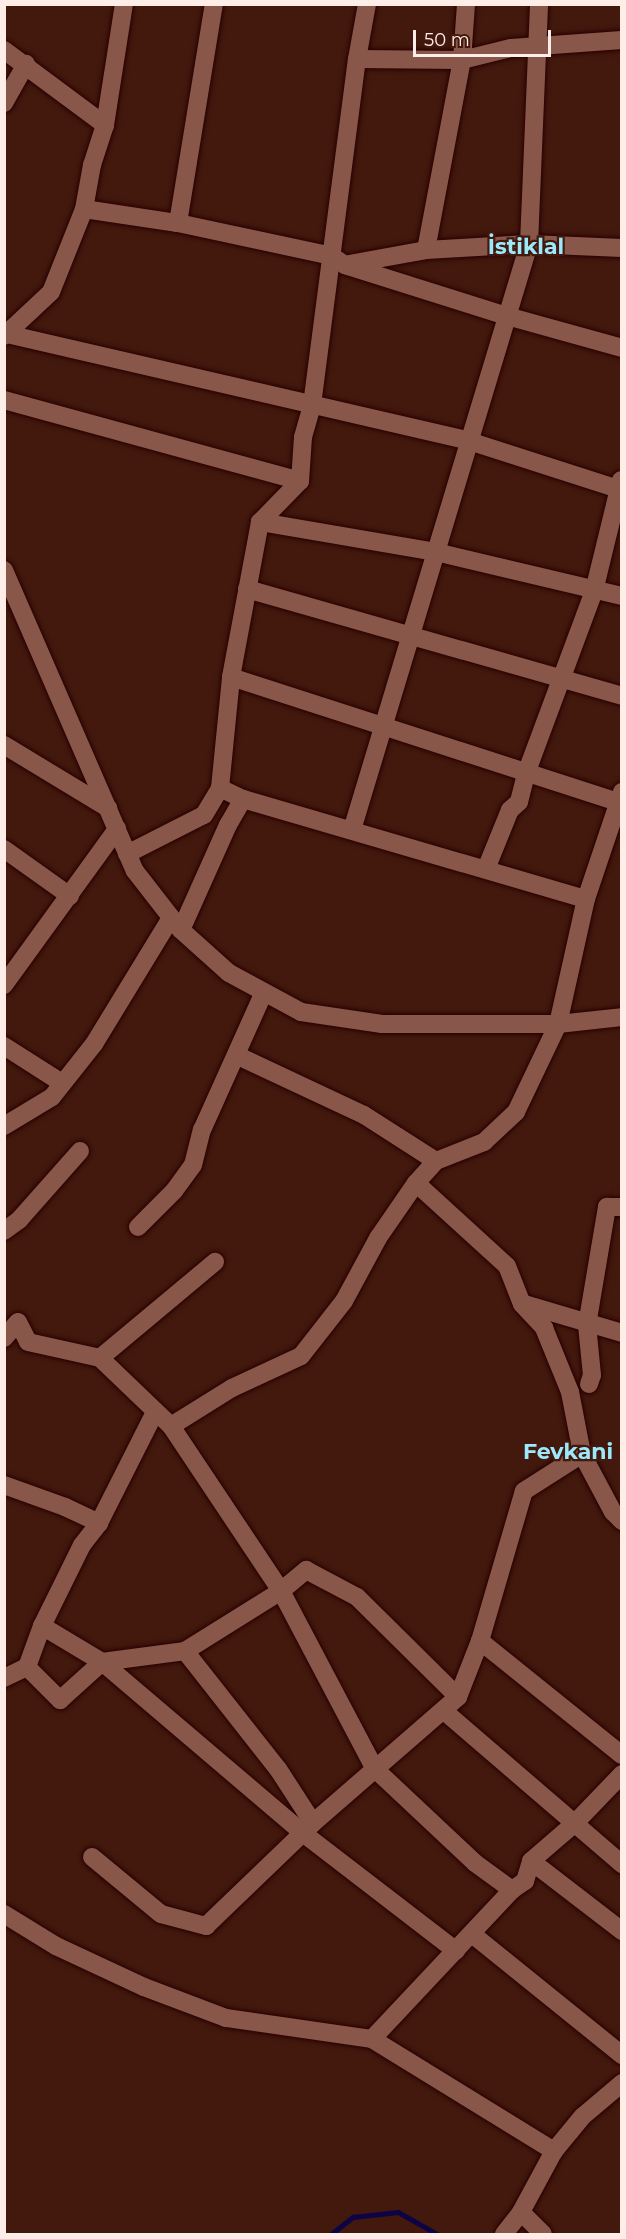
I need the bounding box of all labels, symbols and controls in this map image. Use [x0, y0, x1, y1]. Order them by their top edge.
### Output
scale bar [416, 18, 554, 56]
text: 50 m [424, 29, 470, 51]
district label: İstiklal [488, 234, 564, 260]
district label: Fevkani [523, 1439, 613, 1465]

